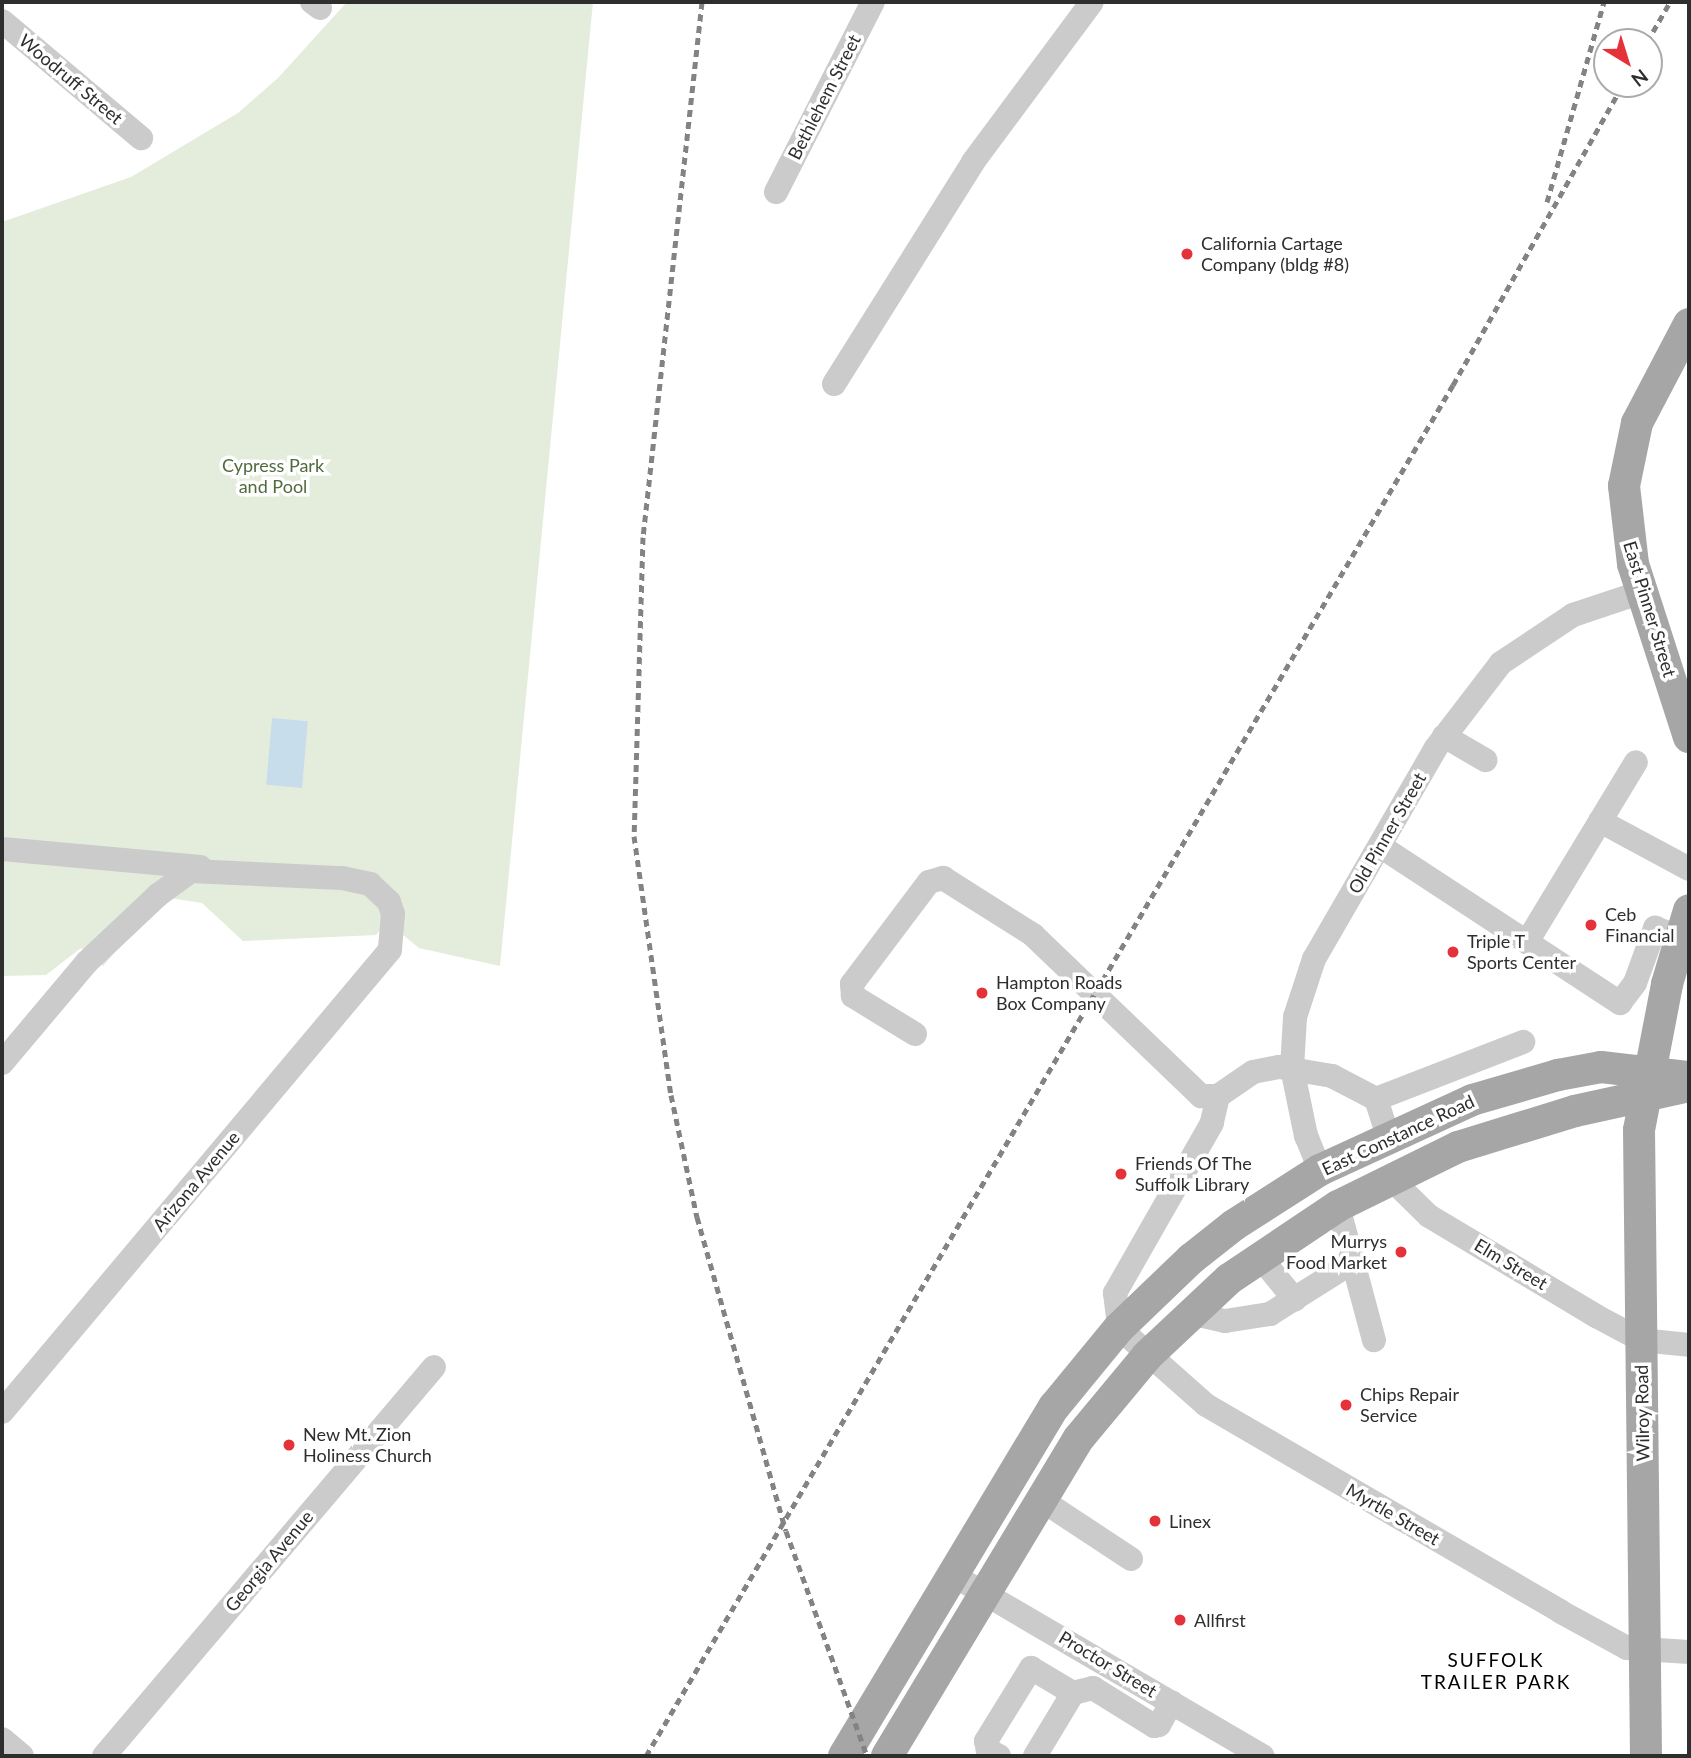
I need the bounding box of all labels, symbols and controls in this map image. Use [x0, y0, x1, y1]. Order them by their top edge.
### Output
north arrow [1593, 28, 1663, 98]
street label: Woodruff Street [15, 29, 127, 129]
street label: Bethlehem Street [783, 31, 865, 163]
text: N [1627, 65, 1653, 92]
place label: California Cartage Company (bldg #8) [1201, 233, 1349, 276]
marker: California Cartage Company (bldg #8) [1179, 246, 1195, 262]
park label: Cypress Park and Pool [222, 455, 324, 498]
street label: East Pinner Street [1619, 538, 1681, 680]
street label: Old Pinner Street [1344, 769, 1430, 897]
place label: Ceb Financial [1605, 904, 1675, 946]
marker: Ceb Financial [1583, 917, 1599, 933]
place label: Triple T Sports Center [1467, 931, 1576, 974]
marker: Triple T Sports Center [1445, 944, 1461, 960]
place label: Hampton Roads Box Company [996, 972, 1122, 1014]
marker: Hampton Roads Box Company [974, 985, 990, 1001]
street label: East Constance Road [1318, 1090, 1478, 1180]
street label: Arizona Avenue [148, 1126, 244, 1236]
place label: Friends Of The Suffolk Library [1135, 1153, 1253, 1196]
marker: Friends Of The Suffolk Library [1113, 1166, 1129, 1182]
place label: Murrys Food Market [1286, 1231, 1387, 1274]
street label: Elm Street [1471, 1234, 1551, 1294]
marker: Murrys Food Market [1393, 1244, 1409, 1260]
street label: Wilroy Road [1630, 1364, 1654, 1462]
place label: Chips Repair Service [1360, 1384, 1459, 1426]
marker: Chips Repair Service [1338, 1397, 1354, 1413]
place label: New Mt. Zion Holiness Church [303, 1424, 432, 1466]
marker: New Mt. Zion Holiness Church [281, 1437, 297, 1453]
street label: Myrtle Street [1342, 1479, 1444, 1549]
street label: Georgia Avenue [220, 1506, 318, 1616]
place label: Linex [1169, 1510, 1211, 1532]
marker: Linex [1147, 1513, 1163, 1529]
place label: Allfirst [1194, 1609, 1246, 1631]
marker: Allfirst [1172, 1612, 1188, 1628]
street label: Proctor Street [1055, 1626, 1161, 1702]
district label: SUFFOLK TRAILER PARK [1422, 1649, 1570, 1693]

